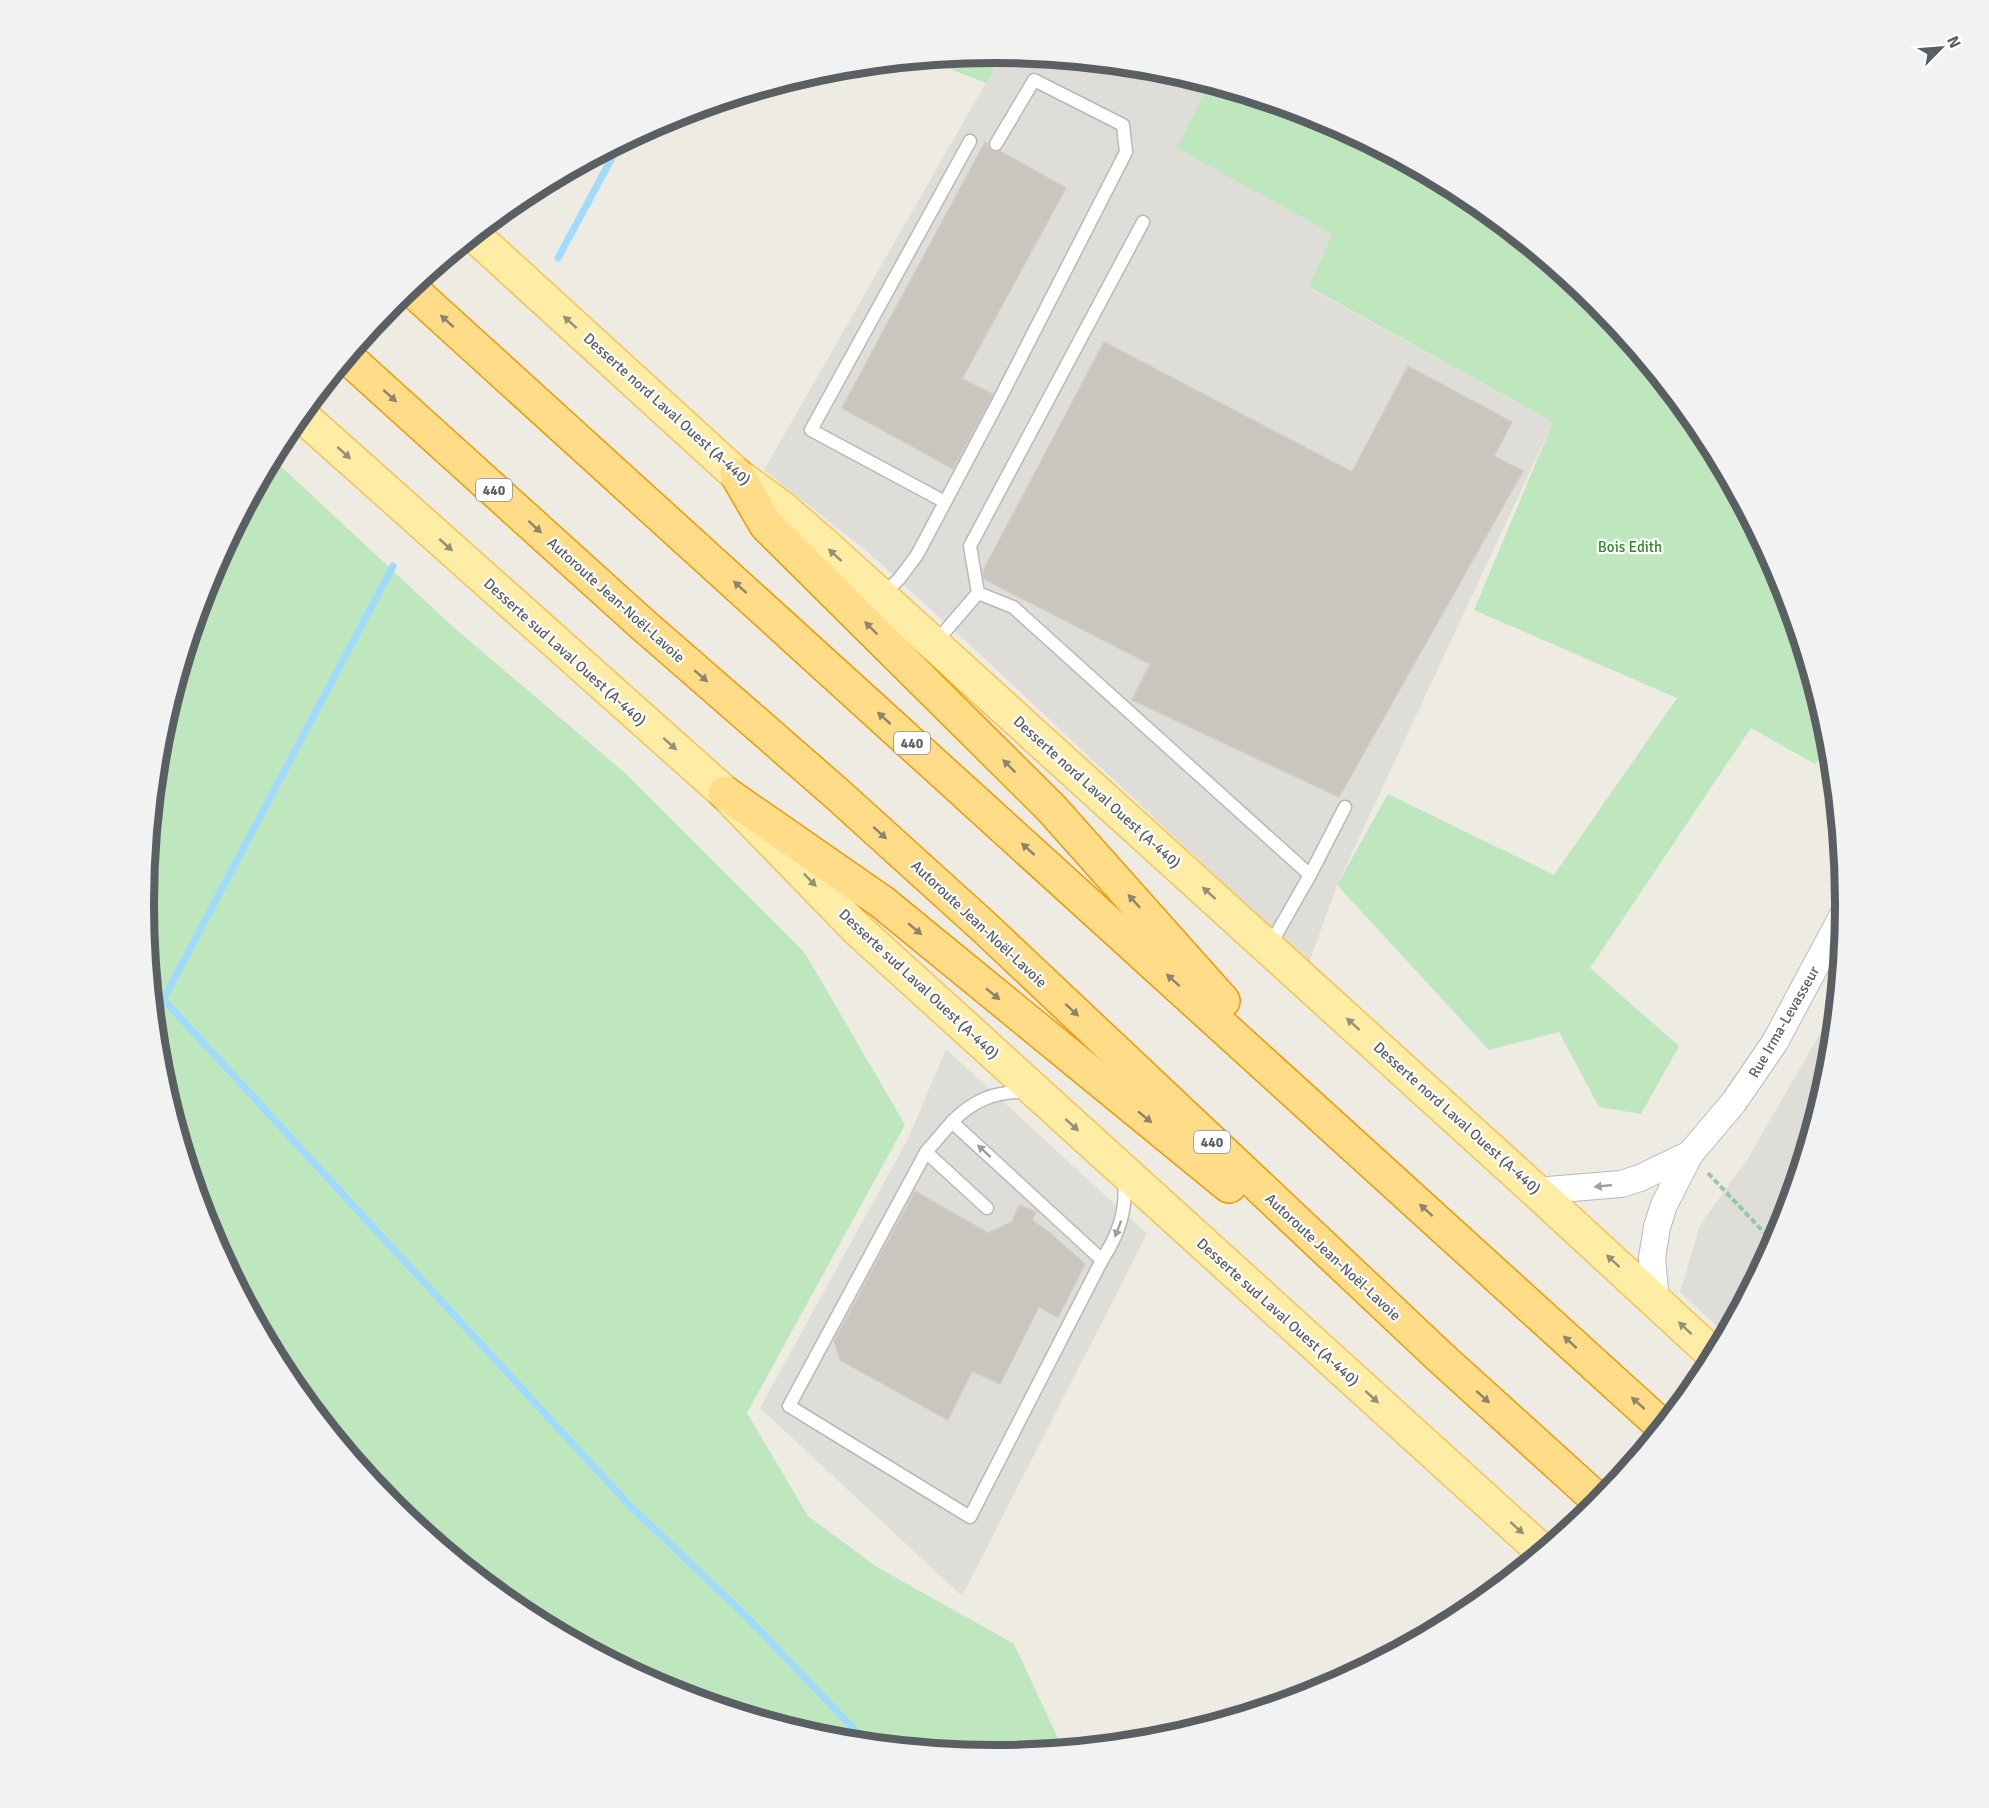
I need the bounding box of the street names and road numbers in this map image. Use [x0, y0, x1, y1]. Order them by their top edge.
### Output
street label: Desserte nord Laval Ouest (A-440) [580, 329, 754, 489]
road number: 440 [476, 479, 512, 501]
street label: Autoroute Jean-Noël-Lavoie [544, 534, 688, 666]
street label: Desserte sud Laval Ouest (A-440) [480, 574, 650, 730]
street label: Desserte nord Laval Ouest (A-440) [1010, 712, 1184, 872]
road number: 440 [894, 732, 930, 754]
street label: Autoroute Jean-Noël-Lavoie [908, 857, 1050, 991]
street label: Desserte sud Laval Ouest (A-440) [835, 905, 1003, 1063]
street label: Rue Irma-Levasseur [1745, 963, 1824, 1081]
street label: Desserte nord Laval Ouest (A-440) [1370, 1038, 1544, 1198]
road number: 440 [1194, 1131, 1230, 1153]
street label: Autoroute Jean-Noël-Lavoie [1262, 1190, 1404, 1324]
street label: Desserte sud Laval Ouest (A-440) [1193, 1234, 1363, 1390]

